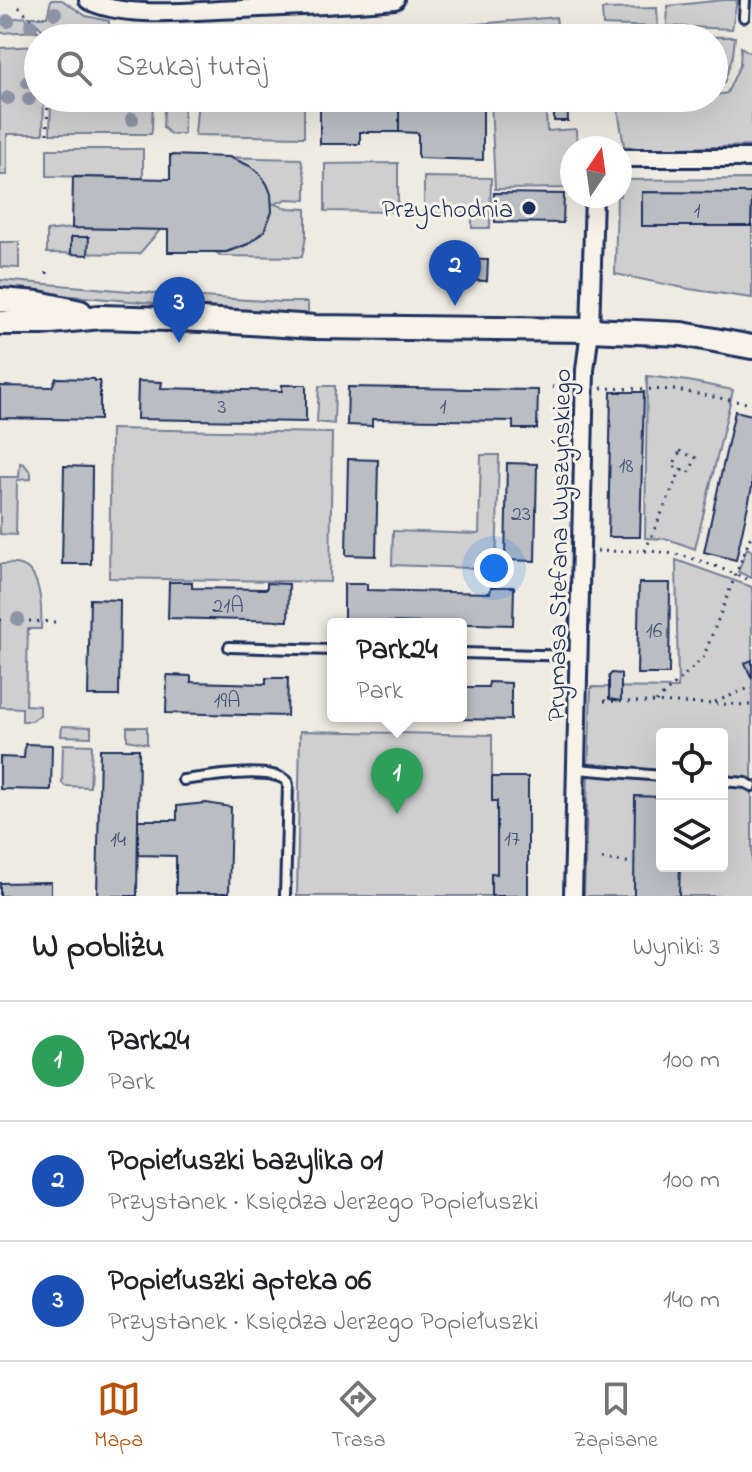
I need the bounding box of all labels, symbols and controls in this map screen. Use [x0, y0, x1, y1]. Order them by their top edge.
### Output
search box [24, 24, 728, 112]
icon: search [52, 46, 96, 90]
text: Szukaj tutaj [116, 46, 267, 90]
north arrow [560, 136, 632, 208]
place label: Przychodnia [382, 192, 513, 230]
house number: 1 [694, 196, 701, 228]
marker: Przychodnia [520, 199, 538, 217]
pin: 2 [429, 240, 481, 306]
pin: 3 [153, 277, 205, 343]
street label: Prymasa Stefana Wyszyńskiego [539, 368, 583, 722]
house number: 3 [217, 392, 227, 424]
house number: 1 [440, 392, 447, 424]
house number: 18 [618, 451, 634, 483]
house number: 23 [511, 499, 531, 531]
your location [474, 548, 514, 588]
house number: 21A [212, 591, 244, 623]
house number: 16 [646, 616, 663, 648]
popup [327, 618, 467, 722]
text: Park24 [356, 629, 438, 673]
text: Park [356, 673, 403, 711]
house number: 19A [213, 686, 241, 718]
map controls [656, 728, 728, 872]
button: locate [656, 728, 728, 800]
pin: 1 [371, 748, 423, 814]
button: layers [656, 800, 728, 872]
house number: 17 [504, 824, 520, 856]
house number: 14 [110, 825, 126, 857]
text: W pobliżu [32, 923, 164, 973]
text: Wyniki: 3 [632, 929, 720, 967]
text: Park24 [108, 1020, 189, 1064]
text: 1 [54, 1042, 62, 1080]
text: 100 m [663, 1042, 720, 1080]
text: Park [108, 1064, 155, 1102]
text: Popiełuszki bazylika 01 [108, 1140, 383, 1184]
text: 2 [52, 1162, 64, 1200]
text: 100 m [663, 1162, 720, 1200]
text: Przystanek · Księdza Jerzego Popiełuszki [108, 1184, 539, 1222]
text: Popiełuszki apteka 06 [108, 1260, 371, 1304]
text: 3 [53, 1282, 63, 1320]
text: 140 m [663, 1282, 720, 1320]
text: Przystanek · Księdza Jerzego Popiełuszki [108, 1304, 539, 1342]
tab: Mapa [94, 1377, 143, 1457]
tab: Trasa [331, 1377, 386, 1457]
tab: Zapisane [574, 1377, 658, 1457]

